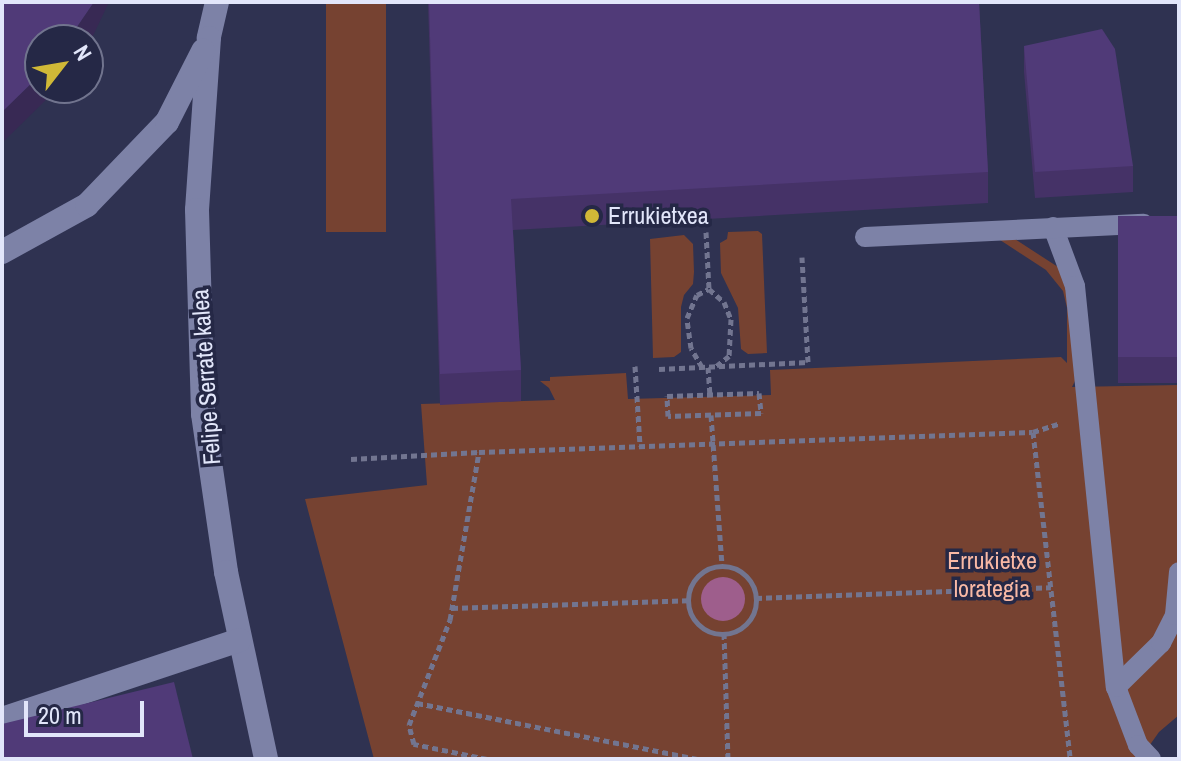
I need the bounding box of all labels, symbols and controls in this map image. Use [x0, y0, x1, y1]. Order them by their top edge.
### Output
north arrow [24, 24, 104, 104]
text: N [67, 39, 99, 66]
place label: Errukietxea [608, 202, 709, 230]
marker: Errukietxea [583, 207, 601, 225]
street label: Felipe Serrate kalea [185, 288, 227, 466]
park label: Errukietxe lorategia [947, 547, 1037, 603]
scale bar [28, 685, 148, 735]
text: 20 m [38, 699, 82, 731]

